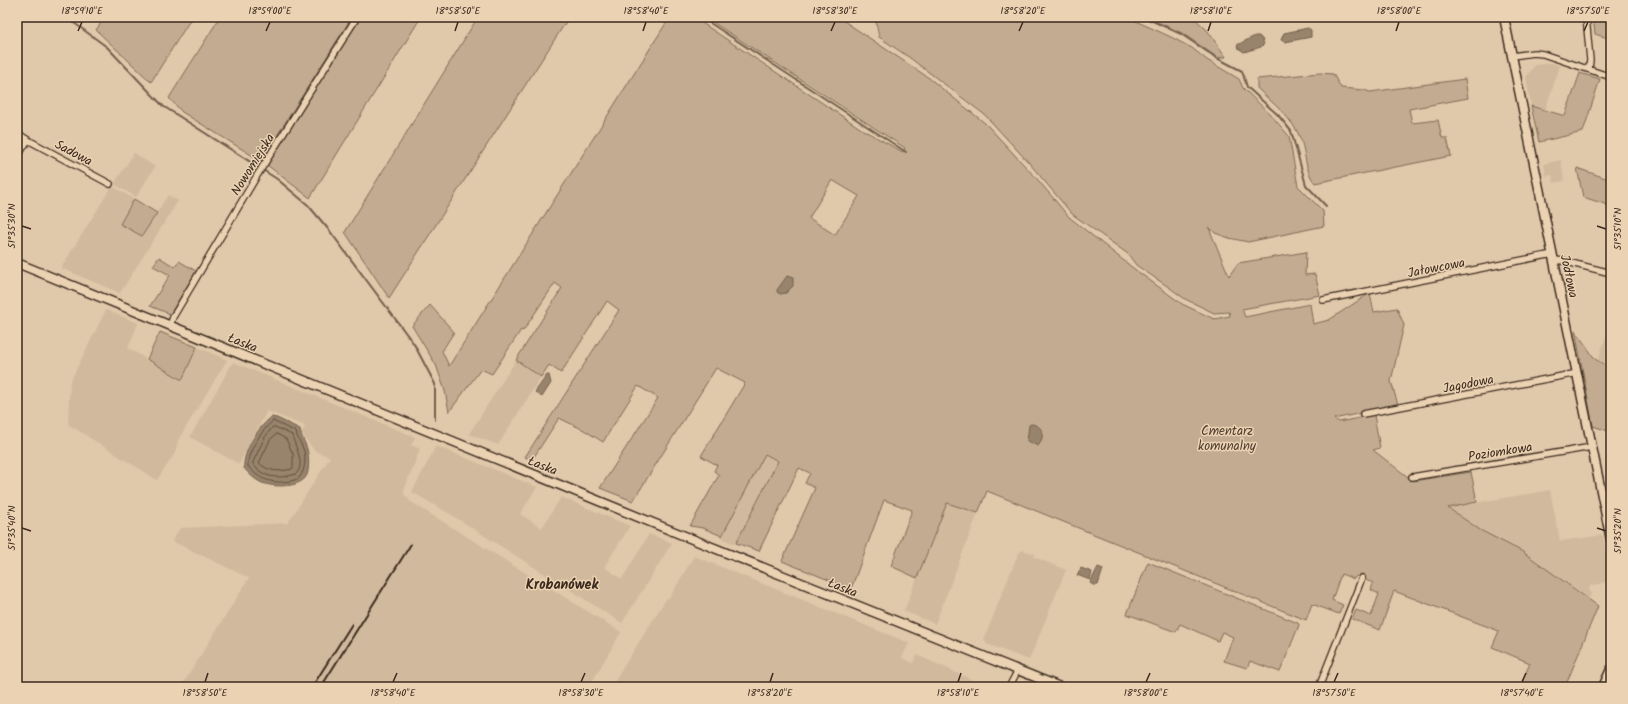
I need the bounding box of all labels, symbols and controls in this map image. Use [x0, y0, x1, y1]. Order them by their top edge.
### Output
text: 18°59'10"E [61, 3, 104, 19]
text: 18°59'00"E [248, 3, 293, 19]
text: 18°58'50"E [436, 3, 482, 19]
text: 18°58'40"E [623, 3, 670, 19]
text: 18°58'30"E [812, 3, 859, 19]
text: 18°58'20"E [1000, 3, 1047, 19]
text: 18°58'10"E [1190, 3, 1233, 19]
text: 18°58'00"E [1377, 3, 1422, 19]
text: 18°57'50"E [1566, 3, 1611, 19]
street label: Nowomiejska [226, 130, 281, 200]
street label: Sadowa [51, 135, 96, 172]
text: 51°35'30"N [4, 203, 20, 249]
text: 51°35'10"N [1610, 207, 1626, 250]
street label: Jałowcowa [1406, 253, 1467, 284]
street label: Jodłowa [1554, 253, 1583, 300]
street label: Łaska [224, 328, 261, 359]
street label: Jagodowa [1441, 369, 1496, 400]
park label: Cmentarz komunalny [1198, 421, 1257, 457]
street label: Poziomkowa [1467, 437, 1534, 468]
street label: Łaska [524, 451, 561, 482]
text: 51°35'40"N [4, 505, 20, 551]
text: 51°35'20"N [1610, 508, 1626, 554]
street label: Łaska [824, 573, 861, 604]
district label: Krobanówek [526, 574, 599, 596]
text: 18°58'50"E [183, 685, 229, 701]
text: 18°58'40"E [370, 685, 417, 701]
text: 18°58'30"E [558, 685, 605, 701]
text: 18°58'20"E [747, 685, 794, 701]
text: 18°58'10"E [937, 685, 980, 701]
text: 18°58'00"E [1124, 685, 1169, 701]
text: 18°57'50"E [1312, 685, 1357, 701]
text: 18°57'40"E [1500, 685, 1545, 701]

